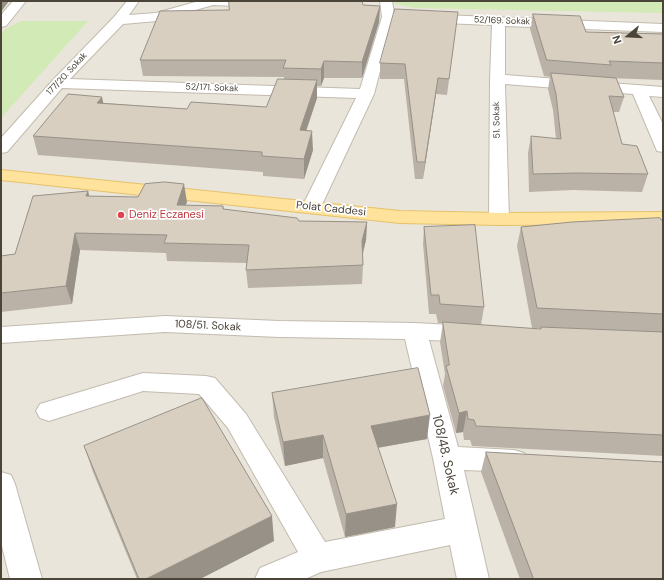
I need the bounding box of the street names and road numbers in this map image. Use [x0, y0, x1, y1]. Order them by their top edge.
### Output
street label: 52/169. Sokak [474, 15, 530, 27]
street label: 177/20. Sokak [44, 50, 90, 98]
street label: 52/171. Sokak [185, 82, 239, 94]
street label: 51. Sokak [491, 101, 503, 139]
street label: Polat Caddesi [295, 199, 367, 219]
street label: 108/51. Sokak [174, 318, 242, 334]
street label: 108/48. Sokak [428, 413, 462, 497]

